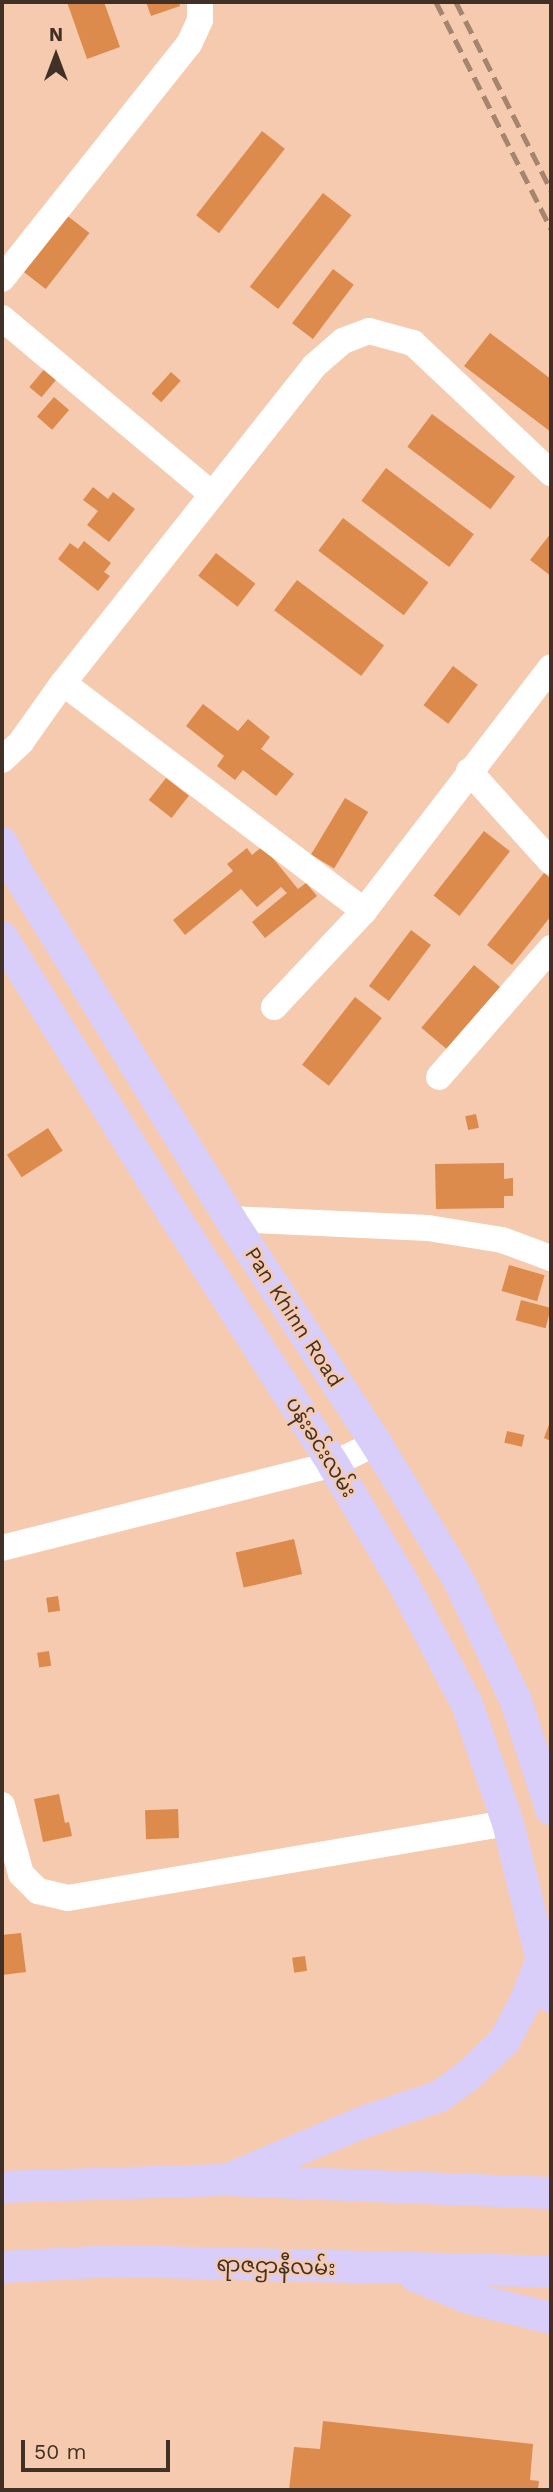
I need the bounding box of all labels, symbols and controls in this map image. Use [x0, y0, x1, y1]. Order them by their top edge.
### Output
north arrow [21, 21, 91, 91]
text: N [49, 23, 63, 46]
street label: Pan Khinn Road [239, 1242, 349, 1392]
street label: ပန်းခင်းလမ်း [280, 1392, 362, 1502]
street label: ရာဇဌာနီလမ်း [216, 2251, 336, 2281]
scale bar [24, 2426, 173, 2470]
text: 50 m [34, 2439, 86, 2464]

